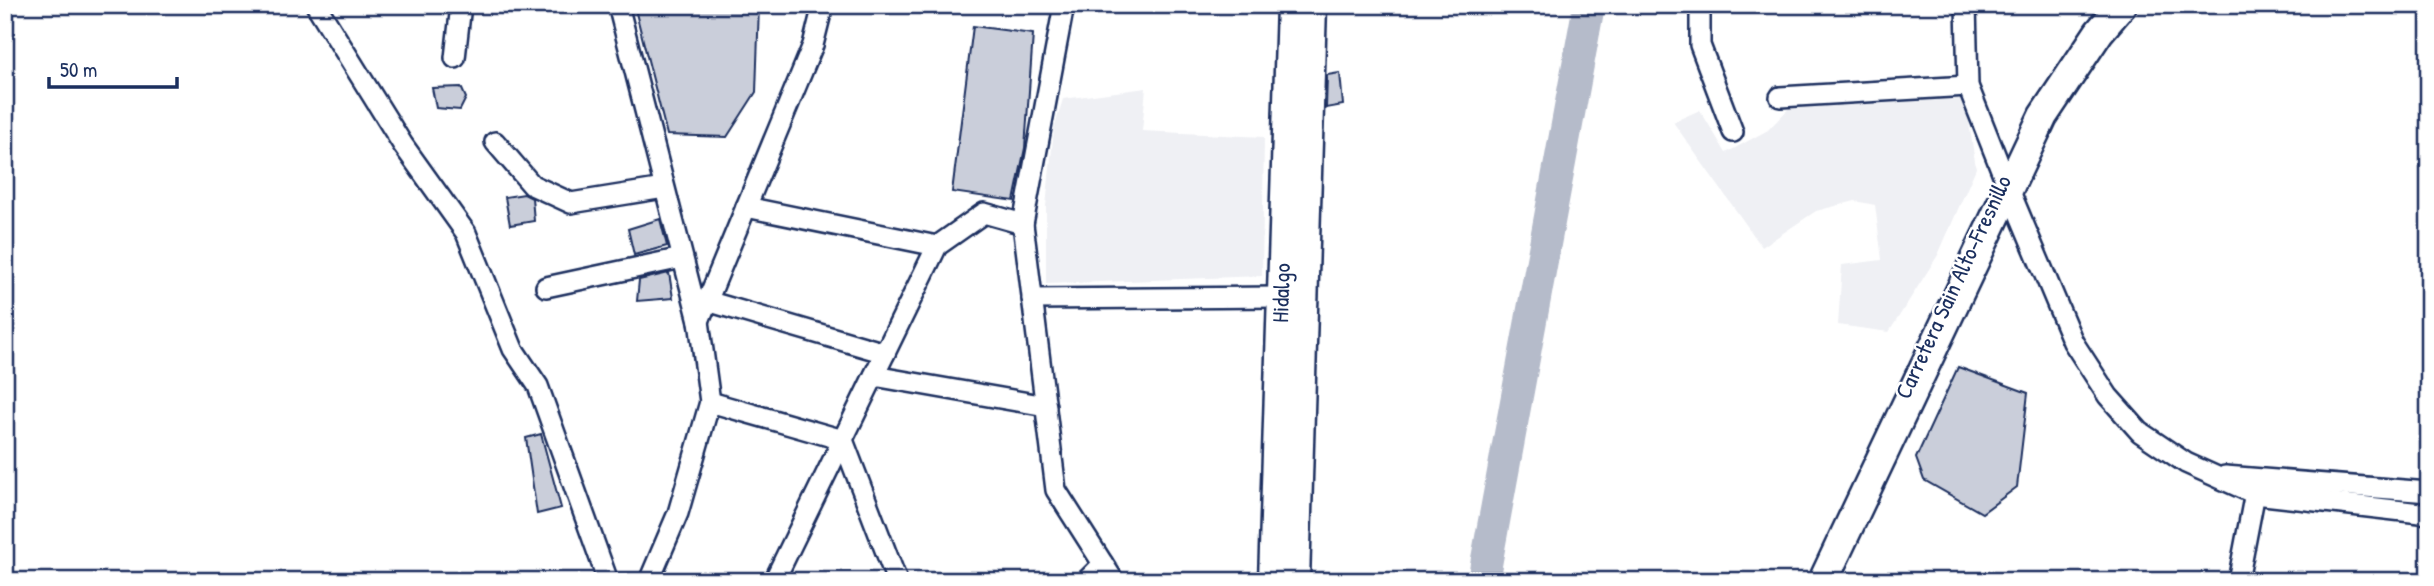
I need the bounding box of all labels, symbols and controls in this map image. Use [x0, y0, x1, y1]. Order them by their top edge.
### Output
scale bar [49, 46, 177, 90]
text: 50 m [60, 55, 97, 84]
street label: Carretera Sain Alto-Fresnillo [1887, 170, 2018, 404]
street label: Hidalgo [1264, 263, 1297, 323]

